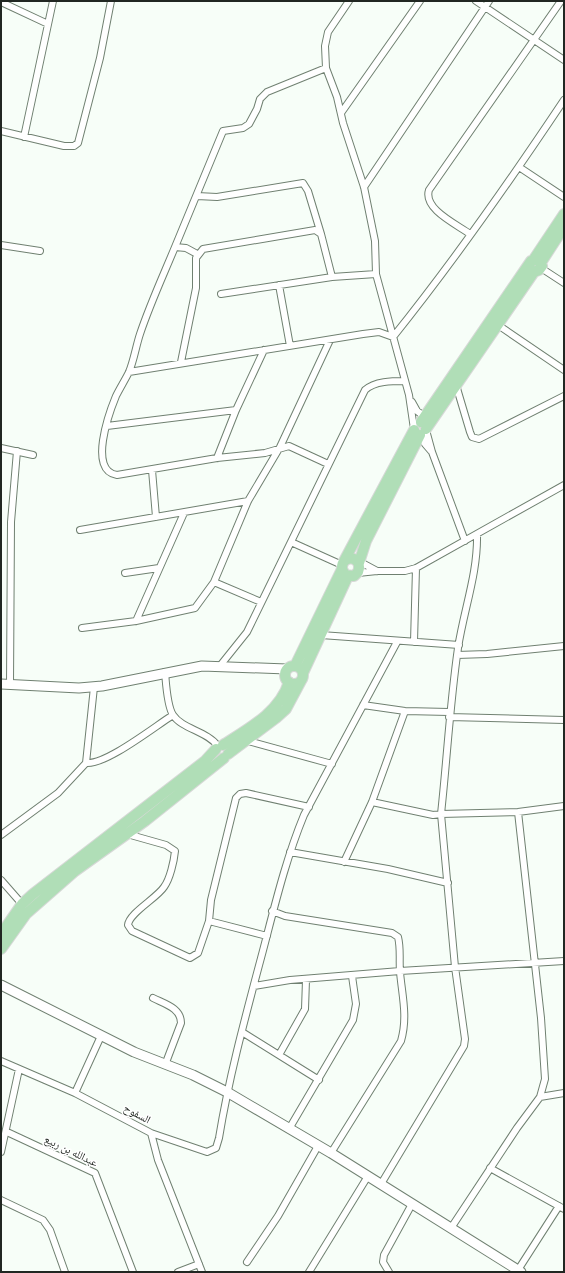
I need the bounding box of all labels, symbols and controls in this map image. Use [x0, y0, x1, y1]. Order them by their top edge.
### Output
street label: السفوح [121, 1102, 153, 1126]
street label: عبدالله بن ربيع [42, 1133, 100, 1170]

